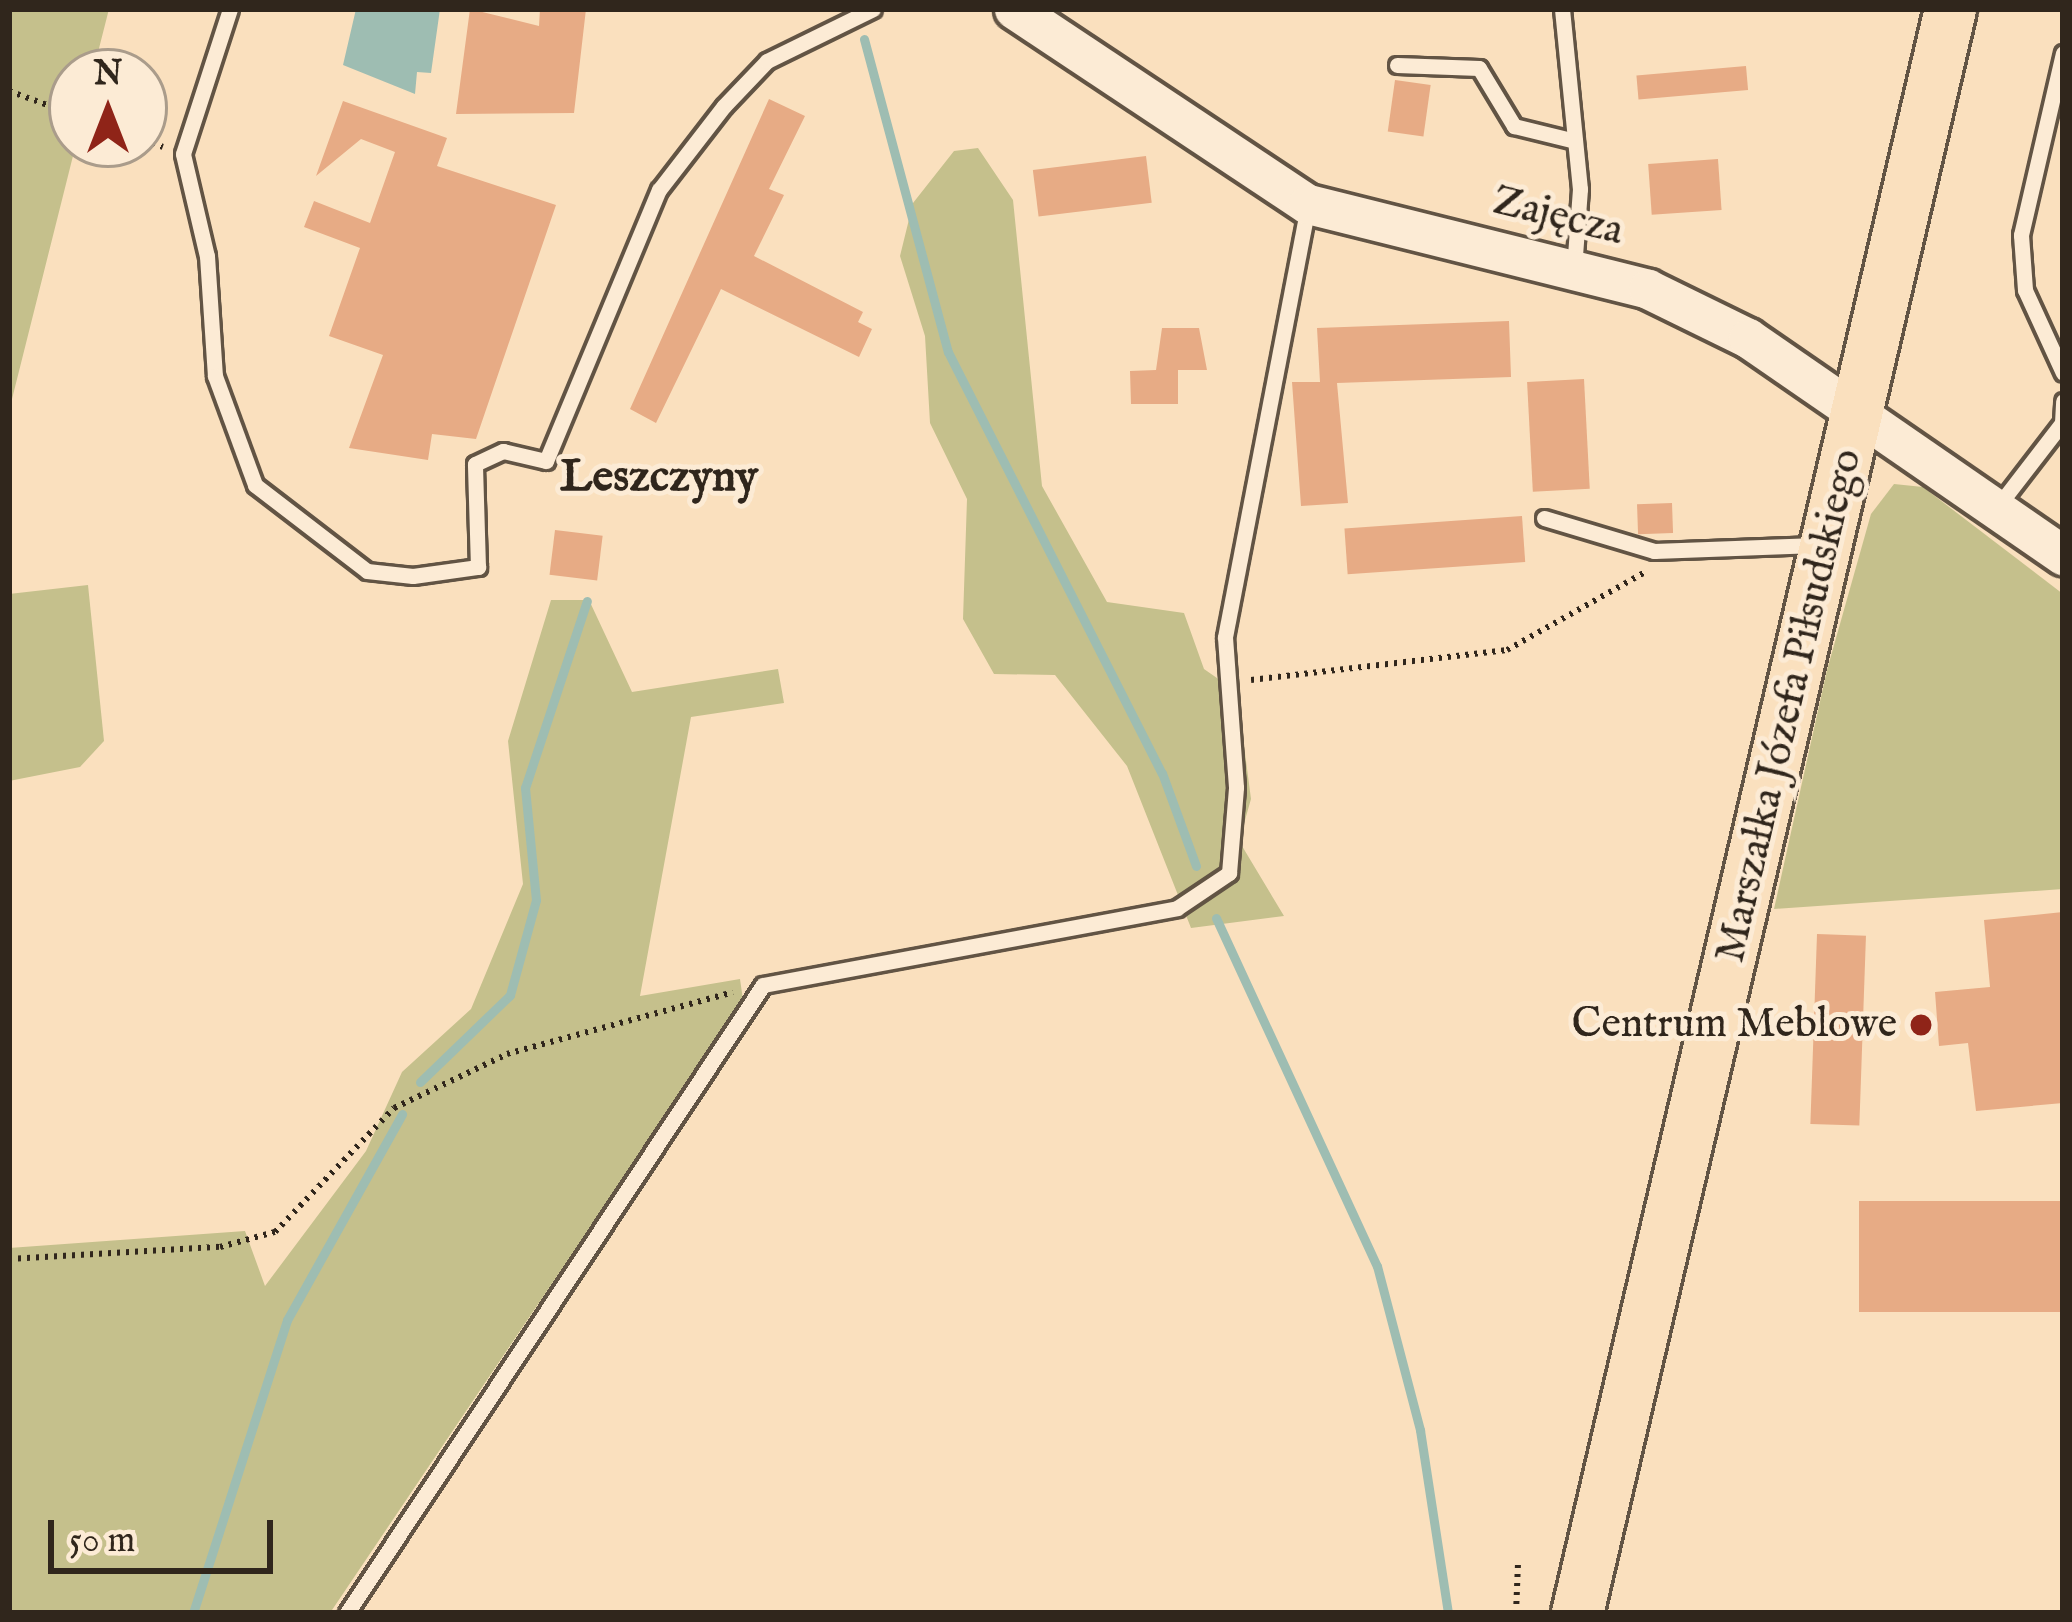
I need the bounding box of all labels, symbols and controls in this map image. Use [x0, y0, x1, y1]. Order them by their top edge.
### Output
north arrow [48, 48, 168, 168]
text: N [94, 54, 122, 96]
street label: Zajęcza [1488, 177, 1628, 257]
street label: Marszałka Józefa Piłsudskiego [1706, 444, 1874, 968]
district label: Leszczyny [560, 451, 758, 505]
place label: Centrum Meblowe [1571, 1000, 1897, 1050]
marker: Centrum Meblowe [1908, 1012, 1934, 1038]
scale bar [54, 1496, 279, 1570]
text: 50 m [69, 1518, 135, 1564]

